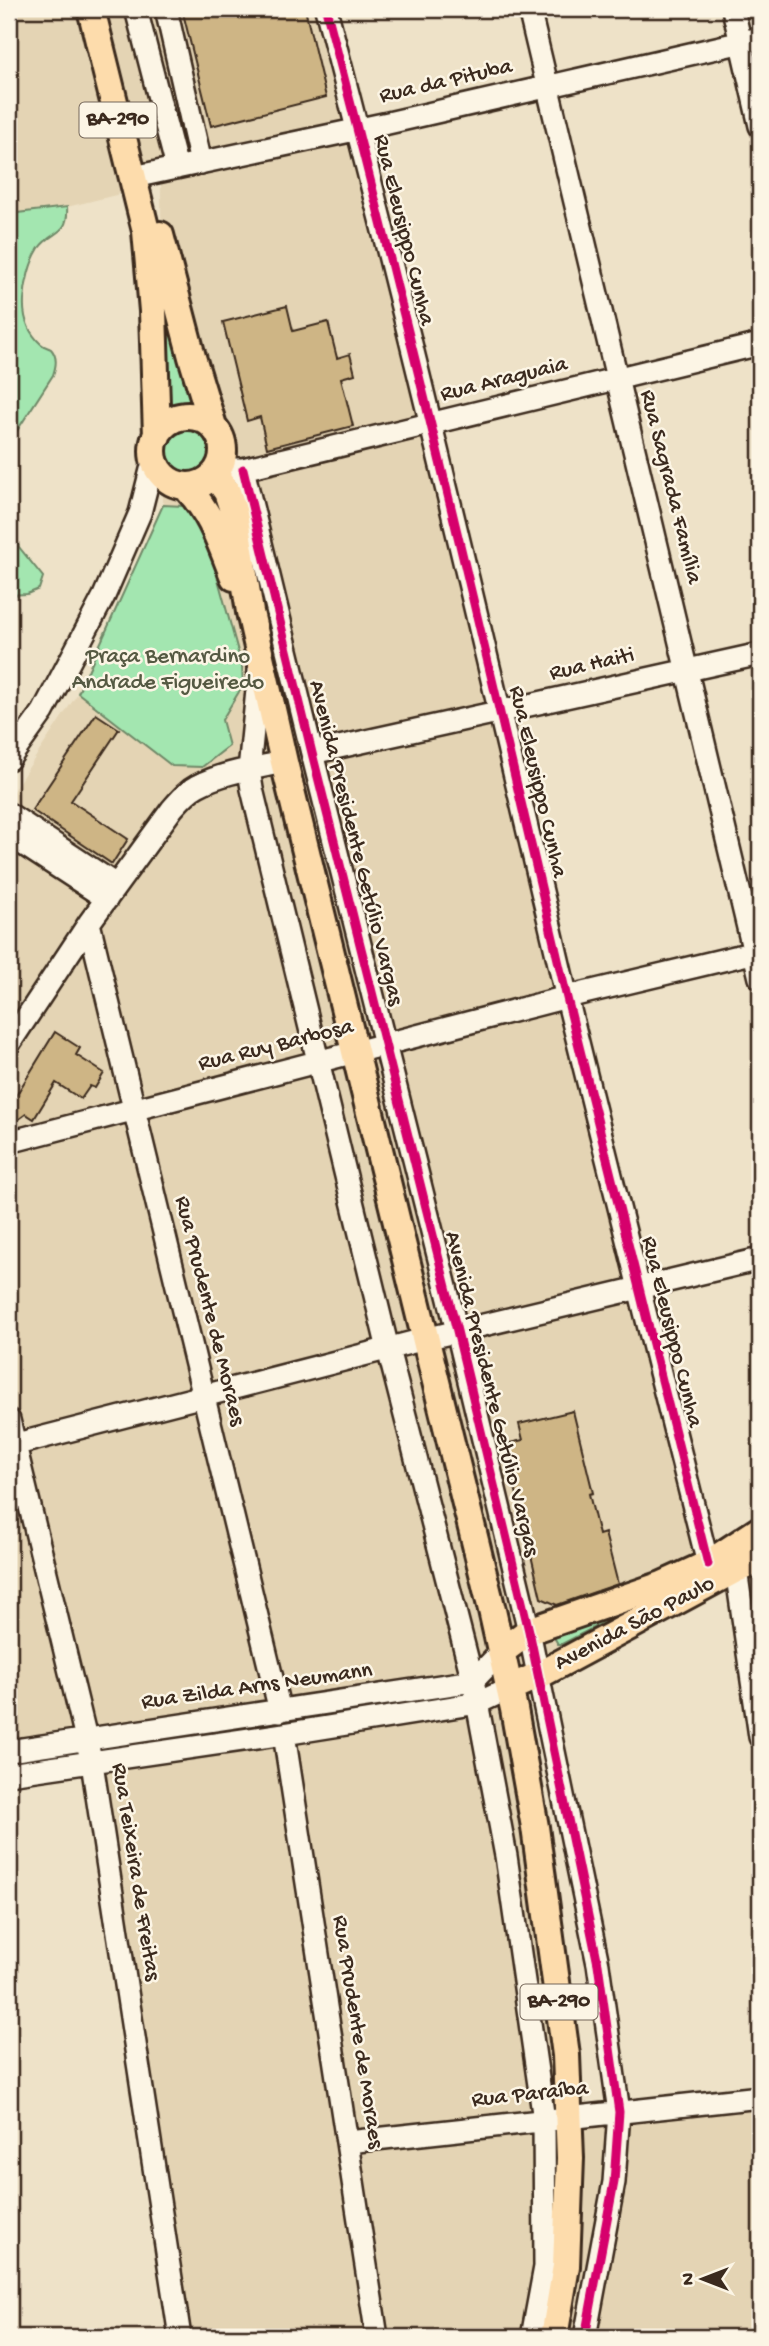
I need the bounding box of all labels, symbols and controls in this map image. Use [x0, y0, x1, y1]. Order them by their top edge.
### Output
street label: Rua da Pituba [377, 53, 516, 110]
road number: BA-290 [80, 102, 156, 138]
street label: Rua Eleusippo Cunha [366, 132, 440, 330]
street label: Rua Araguaia [438, 351, 571, 409]
street label: Rua Sagrada Família [633, 387, 707, 588]
street label: Rua Haiti [547, 642, 637, 688]
park label: Praça Bernardino Andrade Figueiredo [72, 644, 264, 697]
street label: Avenida Presidente Getúlio Vargas [301, 678, 409, 1009]
street label: Rua Eleusippo Cunha [502, 684, 572, 882]
street label: Rua Ruy Barbosa [196, 1013, 357, 1078]
street label: Rua Prudente de Moraes [167, 1193, 251, 1429]
street label: Avenida Presidente Getúlio Vargas [437, 1229, 545, 1560]
street label: Rua Eleusippo Cunha [634, 1234, 708, 1432]
street label: Avenida São Paulo [550, 1570, 720, 1678]
street label: Rua Zilda Arns Neumann [140, 1657, 374, 1717]
street label: Rua Teixeira de Freitas [104, 1761, 166, 1983]
street label: Rua Prudente de Moraes [325, 1914, 389, 2151]
road number: BA-290 [520, 1984, 598, 2020]
street label: Rua Paraíba [470, 2075, 591, 2115]
north arrow [668, 2244, 738, 2314]
text: N [678, 2273, 701, 2285]

